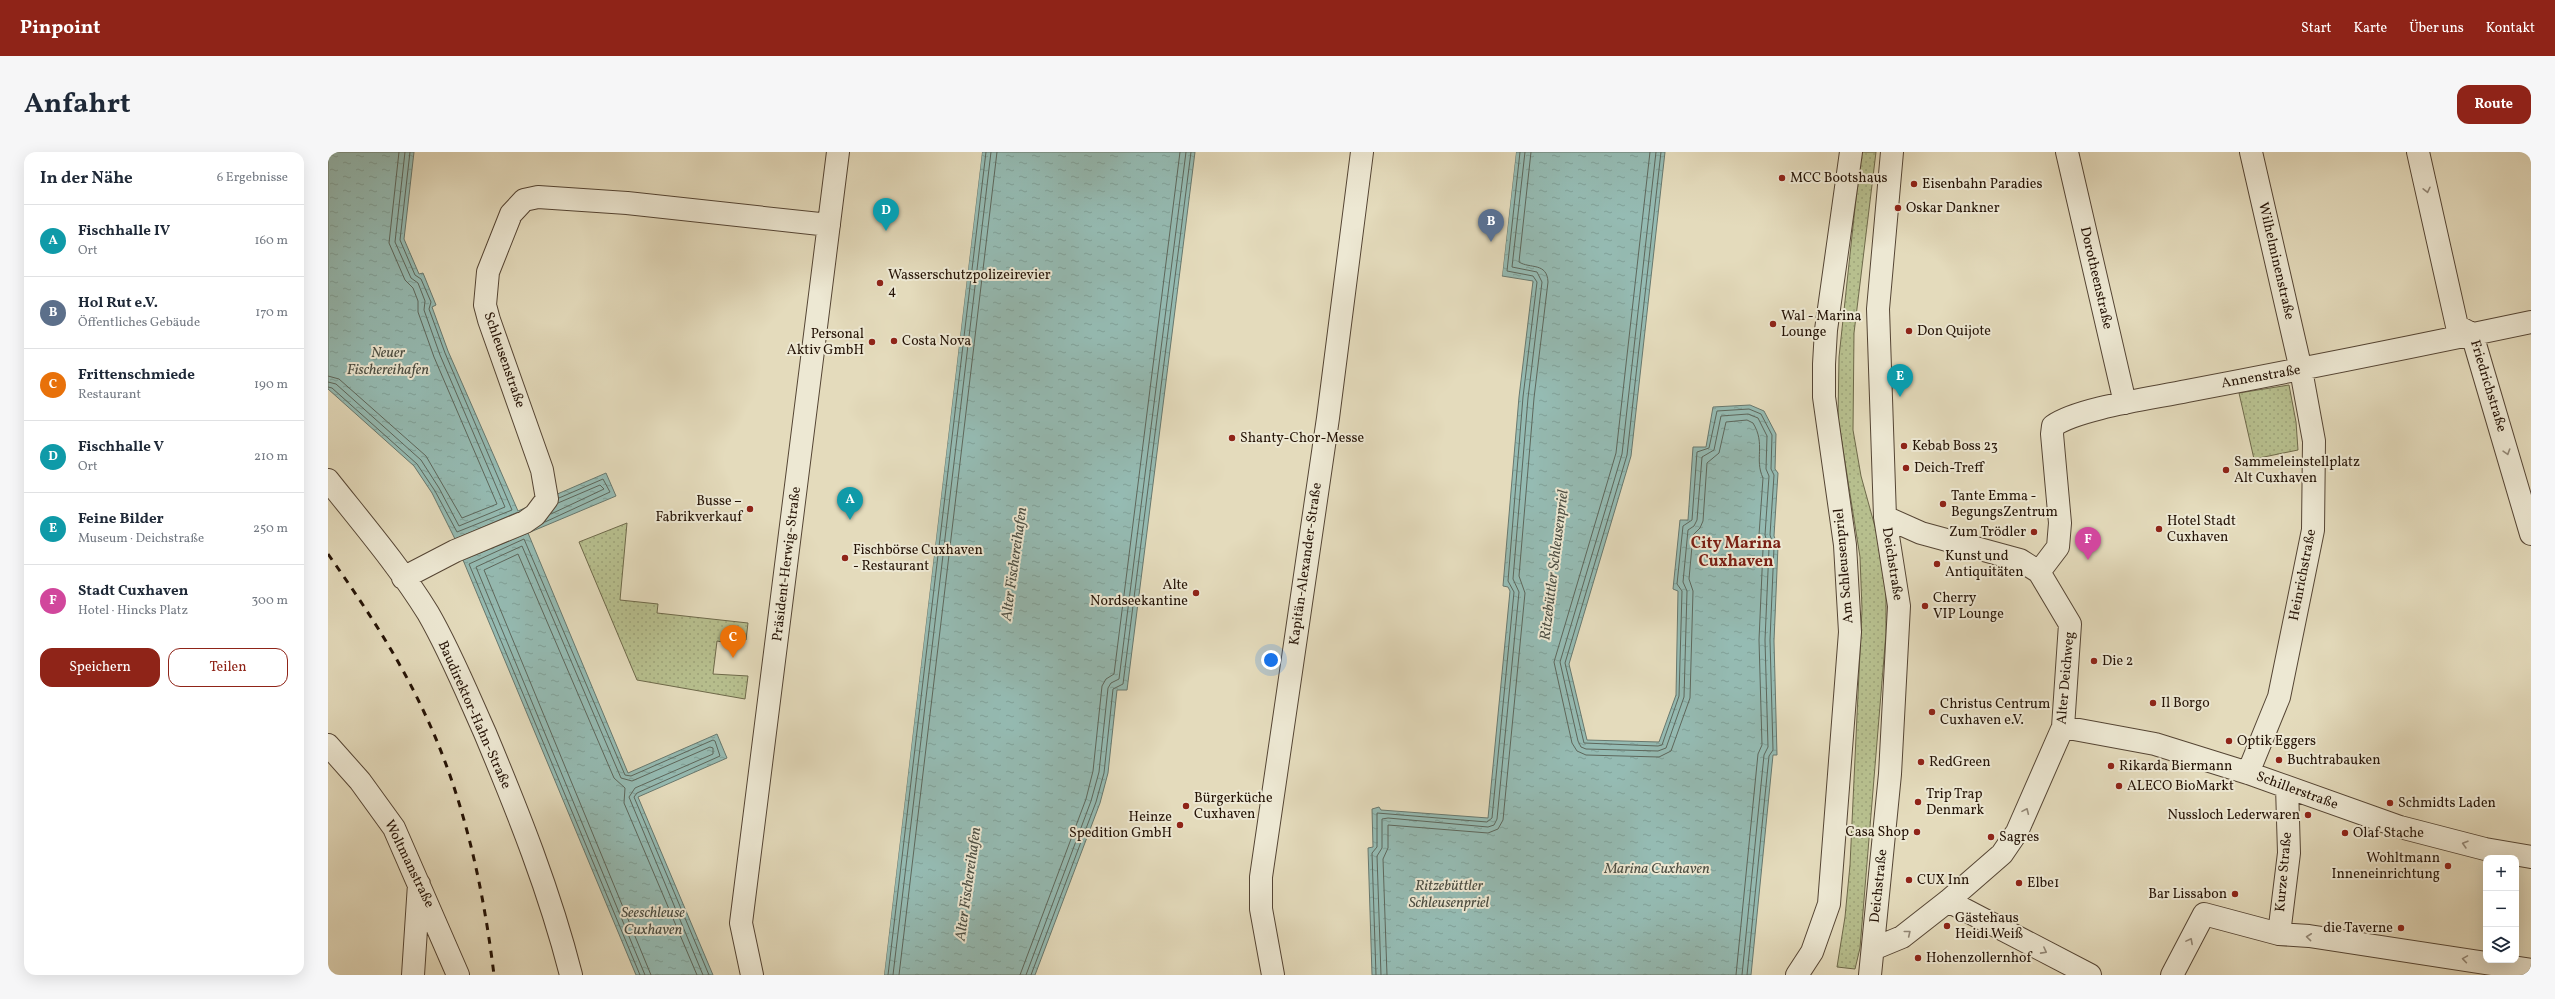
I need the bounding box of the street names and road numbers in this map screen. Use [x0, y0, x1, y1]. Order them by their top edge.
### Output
street label: Wilhelminenstraße [2253, 200, 2299, 322]
street label: Dorotheenstraße [2075, 225, 2117, 331]
street label: Schleusenstraße [479, 309, 529, 411]
street label: Friedrichstraße [2465, 338, 2511, 435]
street label: Annenstraße [2220, 361, 2303, 393]
street label: Kapitän-Alexander-Straße [1285, 481, 1327, 647]
street label: Präsident-Herwig-Straße [768, 485, 806, 642]
street label: Am Schleusenpriel [1829, 508, 1859, 624]
street label: Deichstraße [1877, 526, 1907, 602]
street label: Heinrichstraße [2285, 527, 2321, 622]
street label: Alter Deichweg [2052, 631, 2080, 725]
street label: Baudirektor-Hahn-Straße [433, 638, 515, 792]
street label: Schillerstraße [2253, 767, 2341, 815]
street label: Woltmanstraße [379, 817, 439, 912]
street label: Kurze Straße [2271, 831, 2297, 913]
street label: Deichstraße [1866, 848, 1892, 924]

